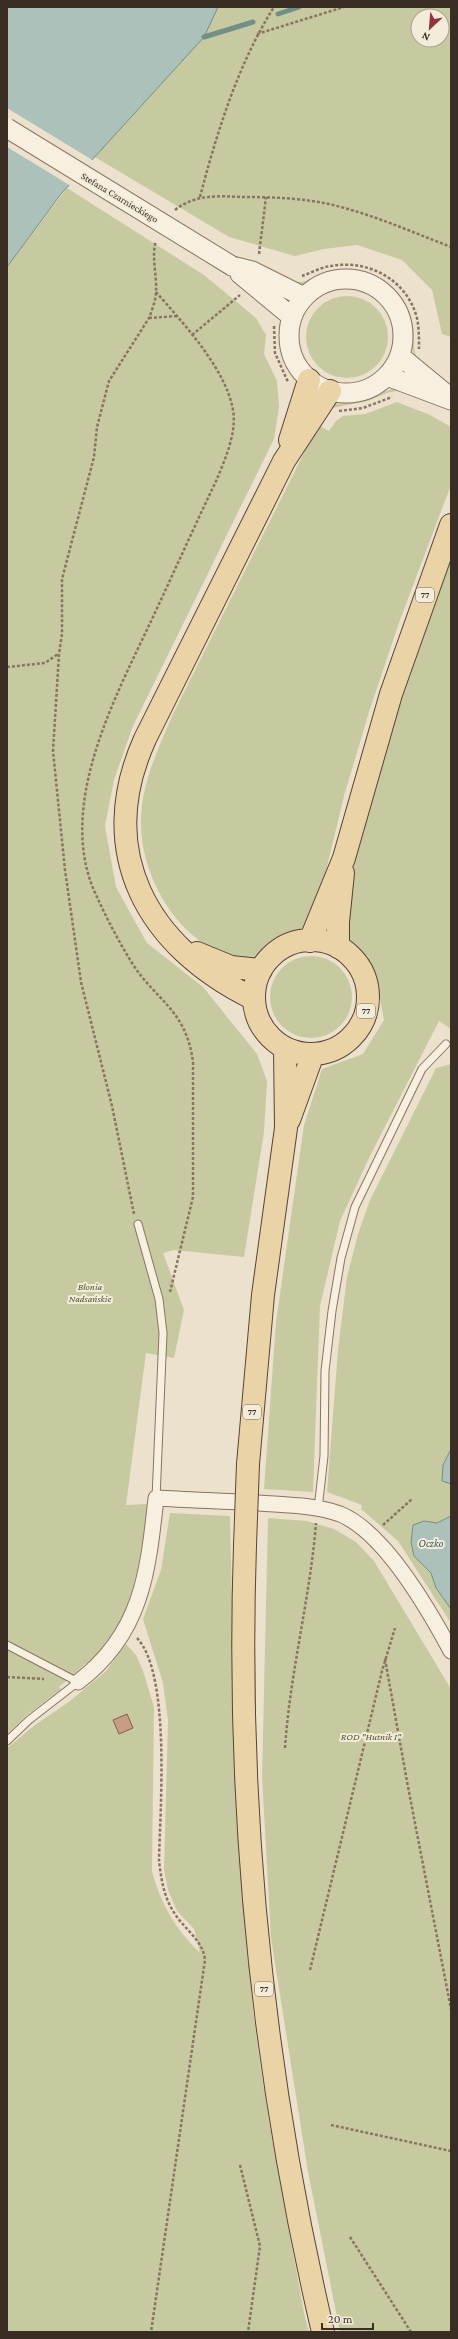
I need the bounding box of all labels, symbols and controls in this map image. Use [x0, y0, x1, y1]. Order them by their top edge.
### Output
north arrow [410, 8, 450, 48]
text: N [419, 30, 432, 44]
street label: Stefana Czarnieckiego [79, 170, 160, 225]
road number: 77 [416, 588, 434, 602]
road number: 77 [357, 1004, 375, 1018]
park label: Błonia Nadsańskie [69, 1281, 112, 1304]
road number: 77 [243, 1405, 261, 1419]
water label: Oczko [419, 1537, 444, 1549]
park label: ROD "Hutnik I" [341, 1731, 402, 1742]
road number: 77 [255, 1982, 273, 1996]
scale bar [322, 2305, 373, 2331]
text: 20 m [328, 2312, 353, 2326]

